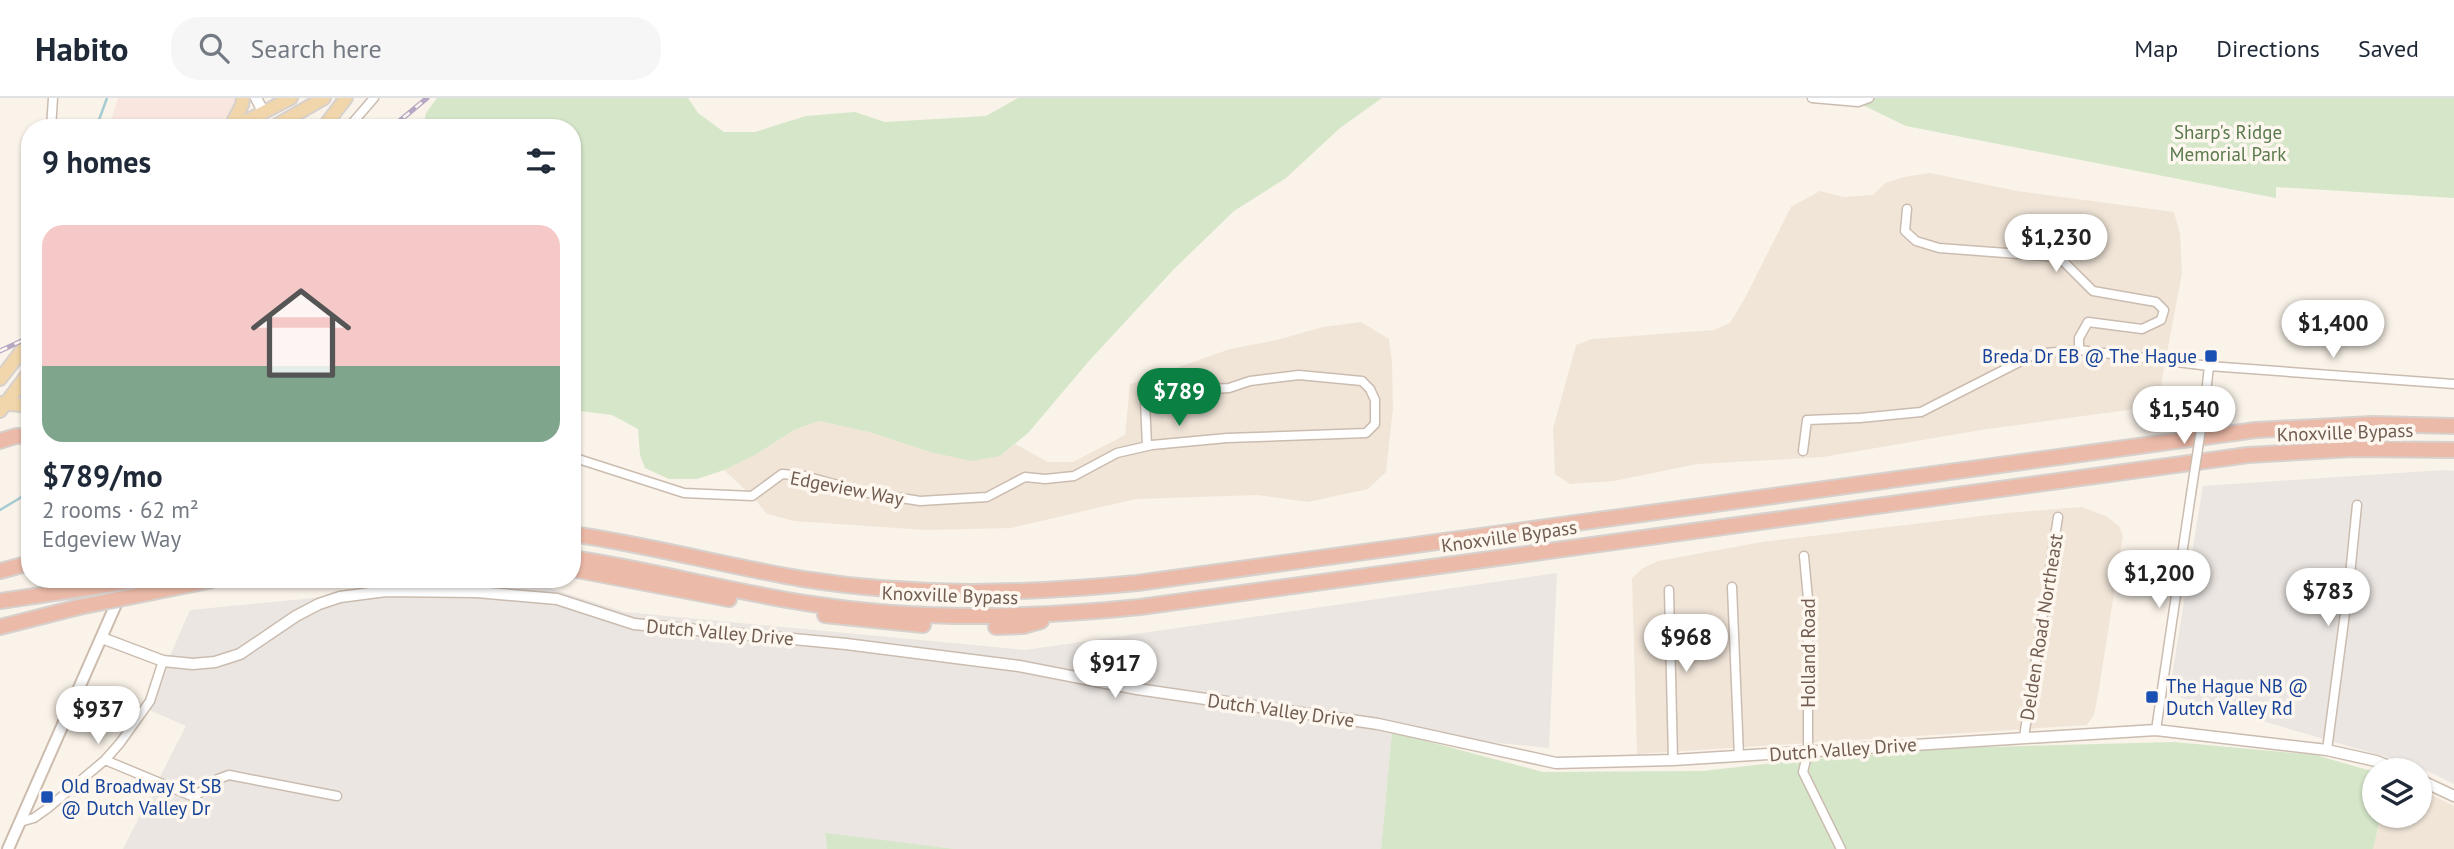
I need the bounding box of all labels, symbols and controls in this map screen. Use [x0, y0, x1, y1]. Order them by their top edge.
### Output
search box [171, 17, 661, 80]
text: Habito [35, 27, 129, 70]
icon: search [195, 29, 233, 67]
text: Search here [251, 32, 382, 65]
text: Map [2134, 33, 2178, 64]
text: Directions [2216, 33, 2320, 64]
text: Saved [2358, 33, 2419, 64]
park label: Sharp's Ridge Memorial Park [2170, 120, 2286, 166]
text: 9 homes [42, 142, 151, 181]
icon: filters [522, 142, 560, 180]
pin: $1,230 [1999, 214, 2113, 274]
text: $1,230 [2020, 222, 2092, 251]
icon: home [238, 270, 364, 396]
pin: $1,400 [2276, 300, 2390, 360]
text: $1,400 [2297, 308, 2369, 337]
place label: Breda Dr EB @ The Hague [1982, 344, 2197, 368]
marker: Breda Dr EB @ The Hague [2203, 348, 2219, 364]
pin: $789 [1138, 368, 1220, 428]
text: $789 [1153, 376, 1205, 405]
pin: $1,540 [2127, 386, 2241, 446]
text: $1,540 [2148, 394, 2220, 423]
street label: Knoxville Bypass [2276, 418, 2414, 446]
text: $789/mo [42, 456, 163, 495]
street label: Edgeview Way [788, 465, 906, 511]
text: 2 rooms · 62 m² [42, 495, 199, 524]
street label: Knoxville Bypass [1440, 515, 1578, 557]
text: Edgeview Way [42, 524, 181, 553]
street label: Delden Road Northeast [2014, 531, 2068, 722]
pin: $1,200 [2102, 550, 2216, 610]
text: $1,200 [2123, 558, 2195, 587]
pin: $783 [2287, 568, 2369, 628]
text: $783 [2302, 576, 2354, 605]
street label: Knoxville Bypass [881, 581, 1019, 609]
street label: Holland Road [1796, 598, 1820, 708]
street label: Dutch Valley Drive [645, 614, 795, 650]
pin: $968 [1645, 614, 1727, 674]
text: $968 [1660, 622, 1712, 651]
pin: $917 [1074, 640, 1156, 700]
text: $917 [1089, 648, 1141, 677]
place label: The Hague NB @ Dutch Valley Rd [2166, 674, 2308, 720]
pin: $937 [57, 686, 139, 746]
street label: Dutch Valley Drive [1206, 688, 1356, 732]
marker: The Hague NB @ Dutch Valley Rd [2144, 689, 2160, 705]
text: $937 [72, 694, 124, 723]
street label: Dutch Valley Drive [1768, 732, 1918, 766]
map controls [2362, 758, 2432, 828]
button: layers [2362, 758, 2432, 828]
place label: Old Broadway St SB @ Dutch Valley Dr [61, 774, 222, 820]
marker: Old Broadway St SB @ Dutch Valley Dr [39, 789, 55, 805]

